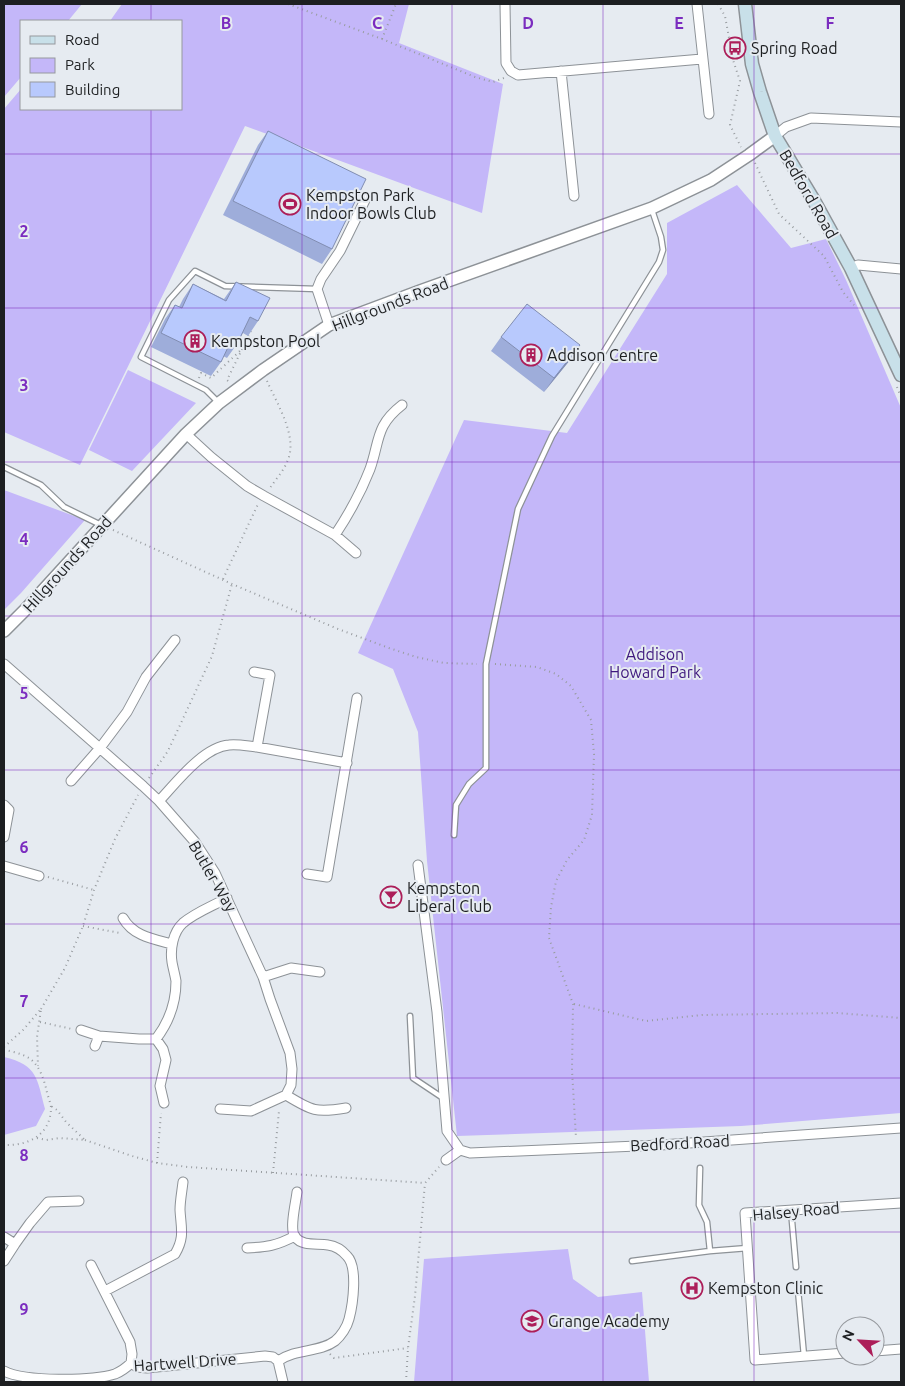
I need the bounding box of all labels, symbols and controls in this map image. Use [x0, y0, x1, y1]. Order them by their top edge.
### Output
text: B [221, 14, 231, 32]
text: C [372, 14, 382, 32]
text: D [522, 14, 534, 32]
text: E [674, 14, 684, 32]
text: F [826, 14, 835, 32]
legend [20, 20, 182, 110]
text: Road [65, 31, 100, 48]
bus stop icon: Spring Road [723, 36, 747, 60]
place label: Spring Road [751, 39, 838, 57]
text: Park [65, 56, 95, 73]
text: Building [65, 81, 120, 98]
street label: Bedford Road [776, 146, 842, 242]
place label: Kempston Park Indoor Bowls Club [306, 186, 436, 222]
sports icon: Kempston Park Indoor Bowls Club [278, 192, 302, 216]
text: 2 [19, 222, 29, 240]
street label: Hillgrounds Road [329, 274, 451, 334]
building icon: Kempston Pool [183, 329, 207, 353]
place label: Kempston Pool [211, 332, 320, 350]
building icon: Addison Centre [519, 343, 543, 367]
place label: Addison Centre [547, 346, 658, 364]
text: 3 [19, 376, 29, 394]
street label: Hillgrounds Road [19, 512, 115, 616]
text: 4 [19, 530, 29, 548]
park label: Addison Howard Park [609, 645, 701, 681]
text: 5 [19, 684, 29, 702]
street label: Butler Way [186, 837, 241, 915]
text: 6 [19, 838, 29, 856]
place label: Kempston Liberal Club [407, 879, 492, 915]
bar icon: Kempston Liberal Club [379, 885, 403, 909]
text: 7 [19, 992, 29, 1010]
street label: Bedford Road [630, 1131, 730, 1155]
text: 8 [19, 1146, 29, 1164]
street label: Halsey Road [752, 1198, 840, 1224]
hospital icon: Kempston Clinic [680, 1276, 704, 1300]
place label: Kempston Clinic [708, 1279, 824, 1297]
text: 9 [19, 1300, 29, 1318]
school or university icon: Grange Academy [520, 1309, 544, 1333]
place label: Grange Academy [548, 1312, 670, 1330]
north arrow [835, 1316, 885, 1366]
text: N [839, 1327, 858, 1344]
street label: Hartwell Drive [133, 1349, 237, 1375]

